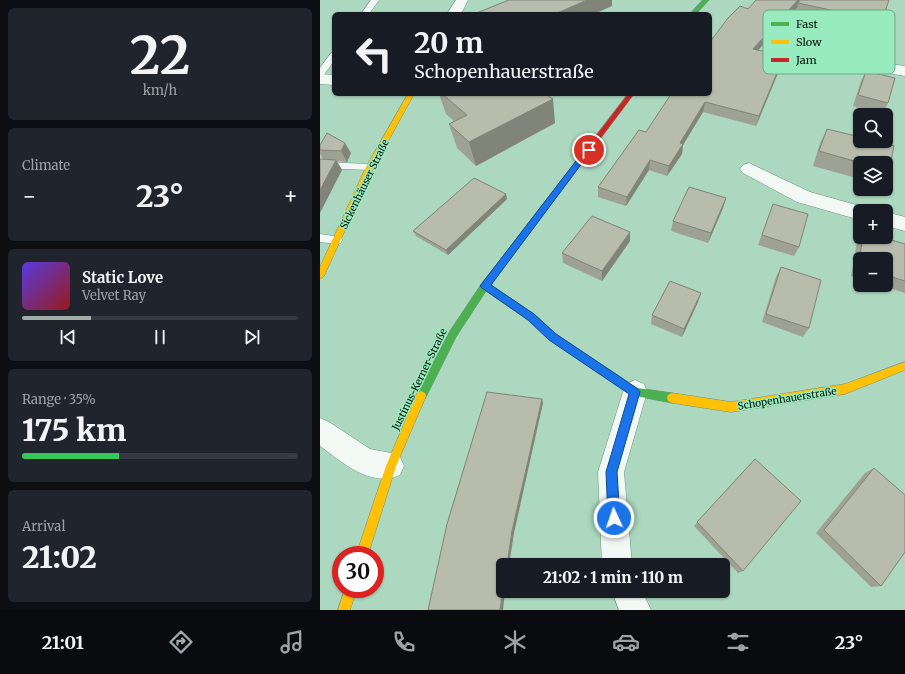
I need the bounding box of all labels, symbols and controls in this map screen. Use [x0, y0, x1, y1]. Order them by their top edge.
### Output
legend [763, 10, 895, 74]
text: Fast [796, 17, 819, 31]
text: 22 [130, 23, 190, 88]
text: 20 m [414, 25, 483, 61]
icon: left [348, 28, 400, 80]
text: Slow [796, 35, 822, 49]
text: Jam [795, 53, 817, 67]
text: Schopenhauerstraße [414, 60, 594, 83]
text: km/h [143, 82, 177, 99]
map controls [853, 108, 893, 292]
button: search [853, 108, 893, 148]
pin [572, 133, 606, 167]
street label: Sickenhäuser Straße [337, 137, 392, 231]
icon: arrive [578, 139, 600, 161]
button: layers [853, 156, 893, 196]
text: Climate [22, 157, 70, 174]
text: 23° [136, 177, 184, 215]
text: − [22, 182, 37, 210]
text: + [283, 182, 298, 210]
button: + [853, 204, 893, 244]
button: − [853, 252, 893, 292]
text: Static Love [82, 268, 163, 287]
text: Velvet Ray [82, 287, 146, 304]
icon: previous [57, 326, 79, 348]
icon: pause [149, 326, 171, 348]
icon: next [241, 326, 263, 348]
street label: Justinus-Kerner-Straße [389, 326, 450, 433]
street label: Schopenhauerstraße [737, 384, 837, 413]
text: Range · 35% [22, 391, 96, 408]
text: 175 km [22, 411, 126, 449]
position arrow [593, 497, 635, 539]
text: Arrival [22, 518, 65, 535]
text: 21:02 [22, 538, 97, 576]
speed limit sign: 30 [332, 546, 384, 598]
text: 21:02 · 1 min · 110 m [543, 568, 683, 587]
icon: directions [167, 628, 195, 656]
icon: music [278, 628, 306, 656]
icon: phone [390, 628, 418, 656]
icon: climate [501, 628, 529, 656]
icon: car [612, 628, 640, 656]
icon: filters [724, 628, 752, 656]
text: 21:01 [42, 631, 84, 654]
text: 23° [835, 631, 863, 654]

